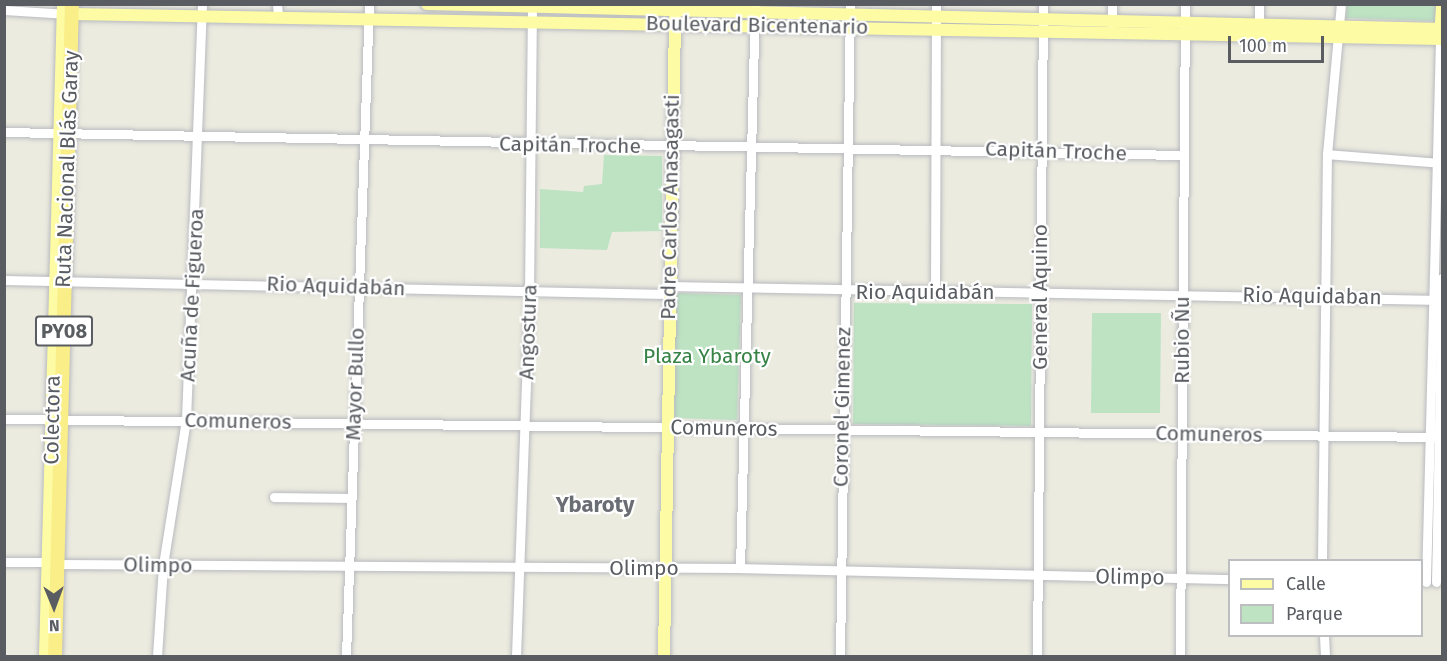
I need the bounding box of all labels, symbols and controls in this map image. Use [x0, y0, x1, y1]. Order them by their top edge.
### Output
street label: Boulevard Bicentenario [646, 10, 868, 40]
scale bar [1231, 24, 1327, 62]
text: 100 m [1239, 35, 1287, 57]
street label: Ruta Nacional Blás Garay [50, 50, 84, 288]
street label: Padre Carlos Anasagasti [655, 94, 685, 320]
street label: Capitán Troche [499, 131, 641, 159]
street label: Capitán Troche [985, 136, 1127, 166]
street label: Acuña de Figueroa [175, 208, 209, 382]
street label: General Aquino [1027, 224, 1053, 370]
street label: Rio Aquidabán [266, 271, 406, 301]
street label: Rio Aquidabán [855, 279, 995, 305]
street label: Rio Aquidaban [1242, 282, 1382, 310]
street label: Angostura [514, 284, 542, 380]
street label: Rubio Ñu [1169, 296, 1195, 384]
road number: PY08 [34, 314, 94, 348]
street label: Mayor Bullo [340, 327, 370, 441]
street label: Coronel Gimenez [828, 327, 856, 487]
park label: Plaza Ybaroty [643, 343, 771, 369]
street label: Colectora [39, 375, 65, 465]
street label: Comuneros [184, 407, 292, 435]
street label: Comuneros [670, 414, 778, 442]
street label: Comuneros [1155, 420, 1263, 448]
district label: Ybaroty [556, 492, 634, 518]
street label: Olimpo [123, 552, 193, 578]
street label: Olimpo [609, 555, 679, 581]
legend [1228, 559, 1423, 637]
street label: Olimpo [1095, 564, 1165, 590]
text: Calle [1286, 573, 1326, 595]
north arrow [24, 577, 84, 637]
text: Parque [1286, 603, 1343, 625]
text: N [49, 616, 60, 635]

